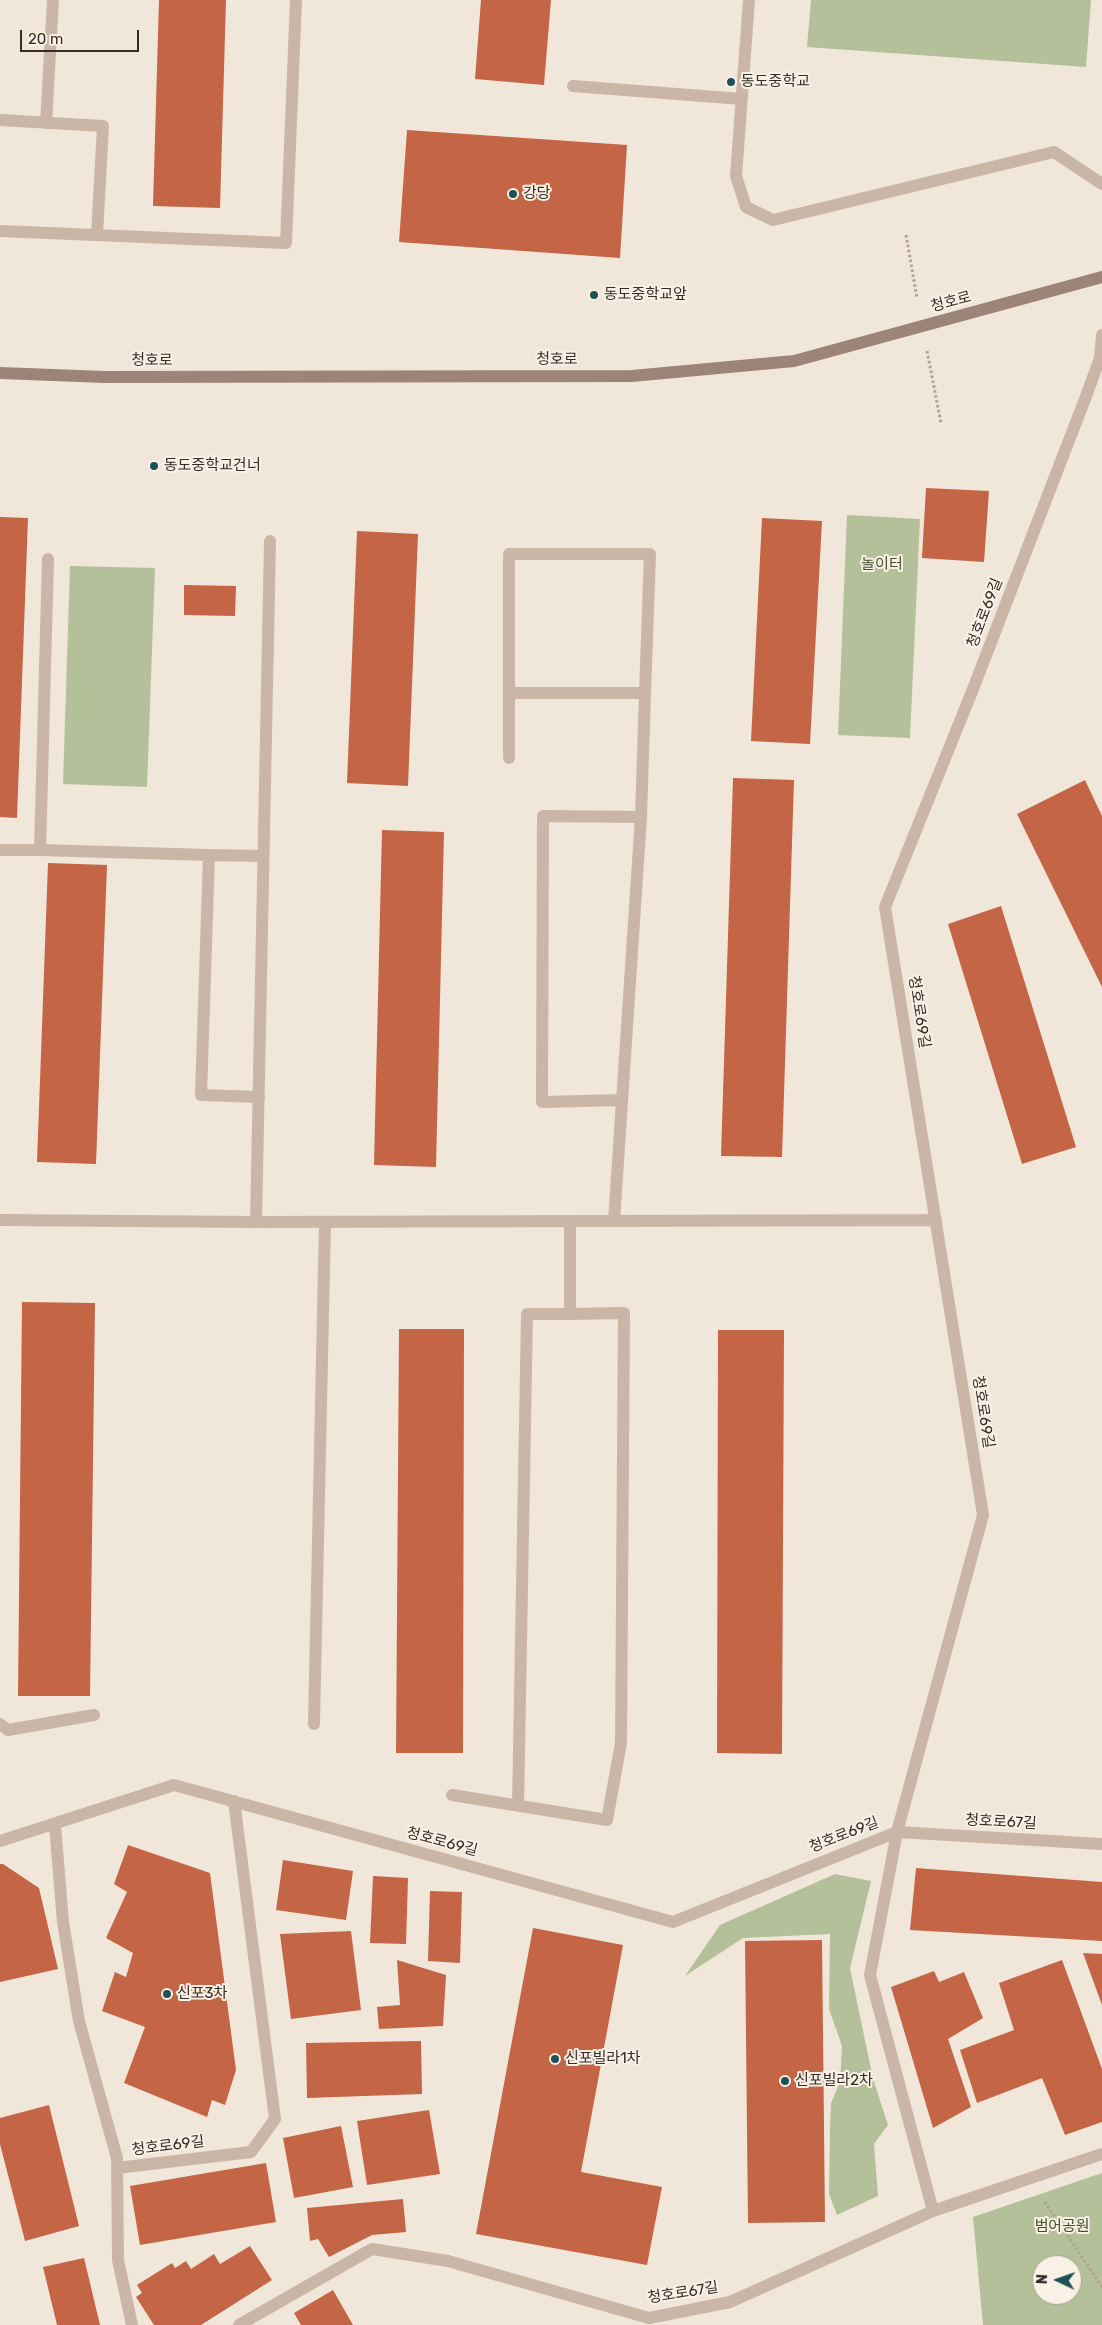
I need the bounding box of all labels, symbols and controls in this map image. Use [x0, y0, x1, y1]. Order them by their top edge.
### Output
scale bar [22, 20, 141, 52]
text: 20 m [28, 30, 63, 48]
place label: 동도중학교 [741, 73, 810, 91]
marker: 동도중학교 [725, 76, 737, 88]
place label: 강당 [523, 185, 551, 203]
marker: 강당 [507, 188, 519, 200]
place label: 동도중학교앞 [604, 286, 687, 304]
street label: 청호로 [929, 288, 973, 316]
marker: 동도중학교앞 [588, 289, 600, 301]
street label: 청호로 [536, 351, 578, 369]
street label: 청호로 [131, 352, 173, 370]
place label: 동도중학교건너 [164, 457, 261, 475]
marker: 동도중학교건너 [148, 460, 160, 472]
park label: 놀이터 [861, 556, 903, 574]
street label: 청호로69길 [963, 576, 1007, 650]
street label: 청호로69길 [904, 974, 934, 1050]
street label: 청호로69길 [968, 1374, 998, 1450]
street label: 청호로67길 [965, 1811, 1037, 1833]
street label: 청호로69길 [807, 1813, 881, 1857]
street label: 청호로69길 [404, 1824, 480, 1860]
place label: 신포3차 [177, 1985, 227, 2003]
marker: 신포3차 [161, 1988, 173, 2000]
place label: 신포빌라1차 [565, 2050, 640, 2068]
marker: 신포빌라1차 [549, 2053, 561, 2065]
place label: 신포빌라2차 [795, 2072, 873, 2090]
marker: 신포빌라2차 [779, 2075, 791, 2087]
street label: 청호로69길 [131, 2133, 205, 2159]
park label: 범어공원 [1034, 2218, 1090, 2236]
north arrow [1032, 2255, 1082, 2305]
text: N [1034, 2274, 1051, 2285]
street label: 청호로67길 [646, 2279, 720, 2307]

